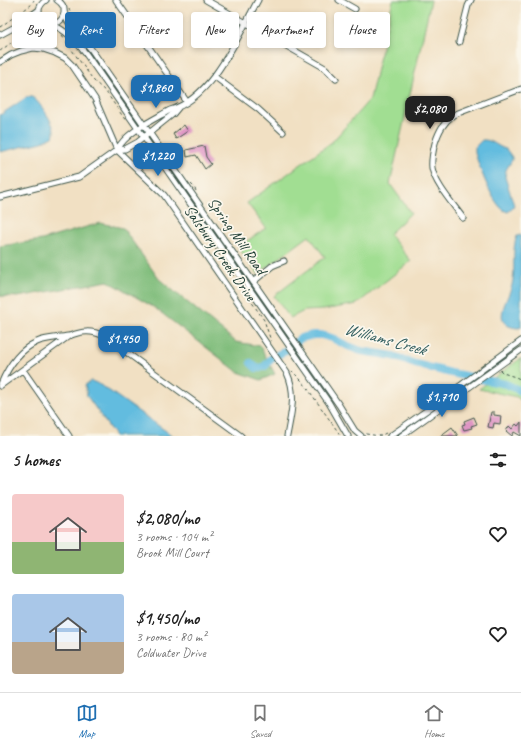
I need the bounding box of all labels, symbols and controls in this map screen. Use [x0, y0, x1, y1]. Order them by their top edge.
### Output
chip: Buy [12, 12, 57, 48]
chip: Rent [65, 12, 116, 48]
chip: Filters [124, 12, 183, 48]
chip: New [191, 12, 239, 48]
chip: Apartment [247, 12, 326, 48]
chip: House [334, 12, 390, 48]
pin: $1,860 [123, 75, 189, 109]
text: $1,860 [140, 80, 172, 96]
pin: $2,080 [397, 96, 463, 130]
text: $2,080 [414, 101, 446, 117]
pin: $1,220 [125, 143, 191, 177]
text: $1,220 [142, 148, 174, 164]
street label: Spring Mill Road [203, 193, 273, 281]
street label: Salsbury Creek Drive [179, 201, 262, 306]
water label: Williams Creek [342, 318, 431, 361]
pin: $1,450 [90, 326, 156, 360]
text: $1,450 [107, 331, 139, 347]
pin: $1,710 [409, 384, 475, 418]
text: $1,710 [426, 389, 458, 405]
icon: filters [487, 449, 509, 471]
text: 5 homes [12, 450, 60, 471]
text: $2,080/mo [136, 508, 199, 529]
icon: home [44, 510, 92, 558]
icon: heart [487, 523, 509, 545]
text: 3 rooms · 104 m² [136, 529, 212, 545]
text: Brook Mill Court [136, 545, 209, 561]
text: $1,450/mo [136, 608, 199, 629]
icon: home [44, 610, 92, 658]
icon: heart [487, 623, 509, 645]
text: 3 rooms · 80 m² [136, 629, 206, 645]
text: Coldwater Drive [136, 645, 206, 661]
tab: Map [76, 702, 98, 740]
tab: Saved [249, 702, 271, 740]
tab: Home [423, 702, 445, 740]

